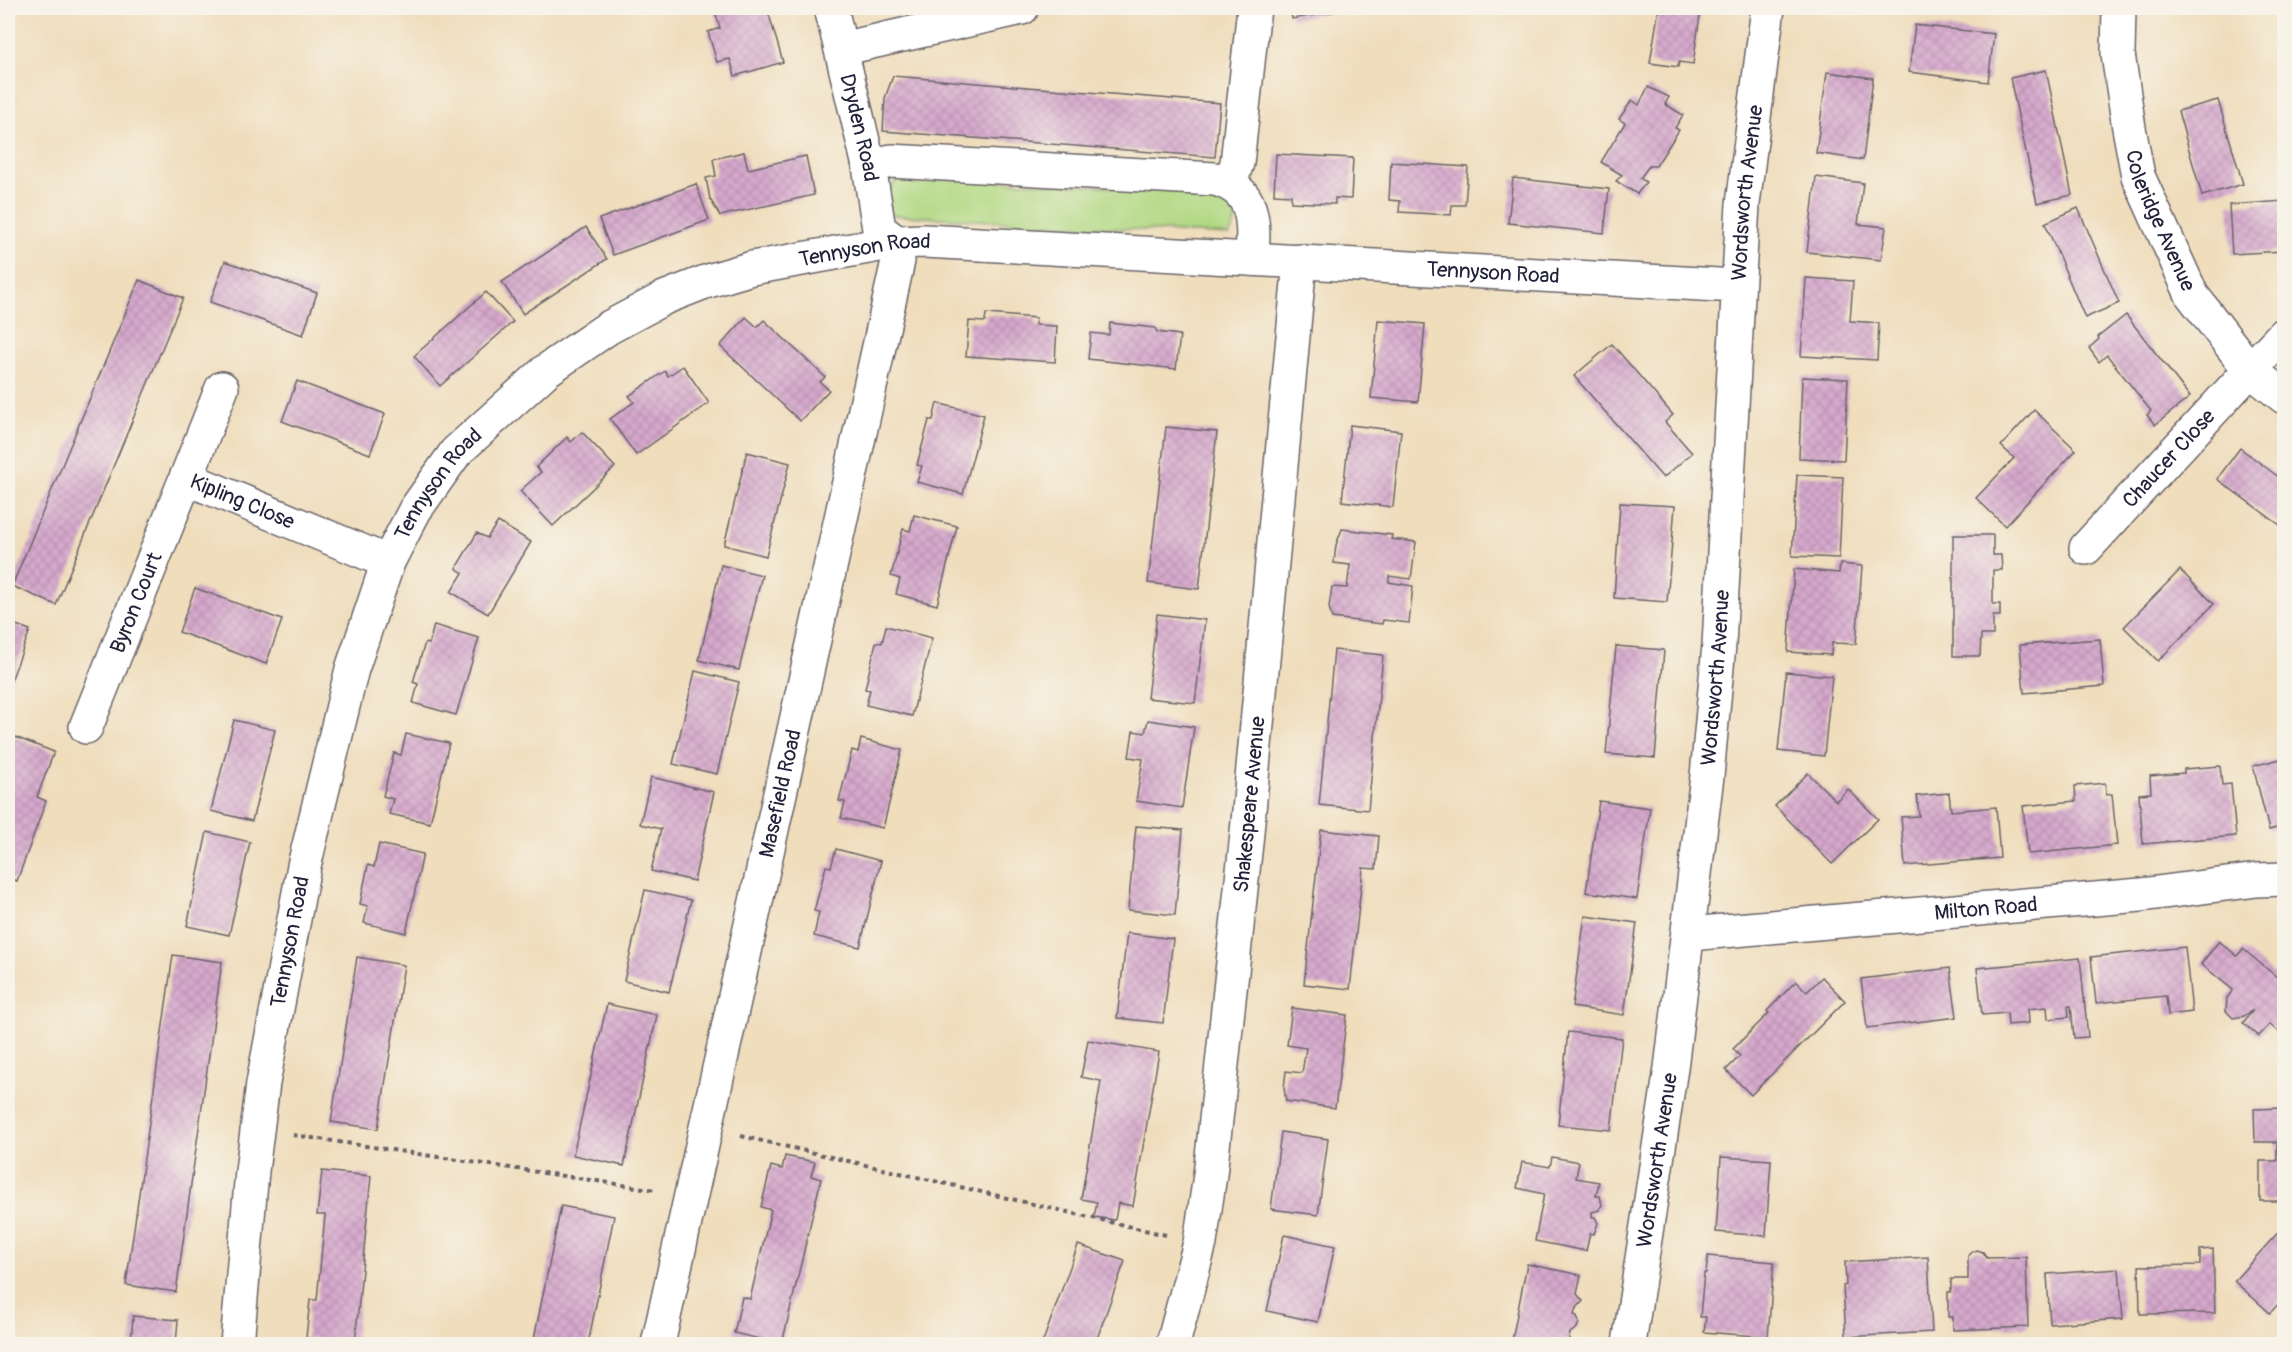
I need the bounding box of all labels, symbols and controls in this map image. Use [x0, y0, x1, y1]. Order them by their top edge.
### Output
street label: Dryden Road [833, 71, 884, 184]
street label: Wordsworth Avenue [1726, 103, 1770, 281]
street label: Coleridge Avenue [2119, 148, 2202, 296]
street label: Tennyson Road [797, 228, 931, 273]
street label: Tennyson Road [1426, 256, 1560, 290]
street label: Chaucer Close [2117, 403, 2222, 514]
street label: Tennyson Road [389, 422, 488, 545]
street label: Kipling Close [186, 468, 299, 536]
street label: Byron Court [104, 548, 169, 657]
street label: Wordsworth Avenue [1695, 588, 1736, 767]
street label: Shakespeare Avenue [1228, 714, 1272, 894]
street label: Masefield Road [753, 727, 808, 860]
street label: Tennyson Road [265, 874, 316, 1010]
street label: Milton Road [1933, 891, 2039, 927]
street label: Wordsworth Avenue [1631, 1070, 1684, 1249]

